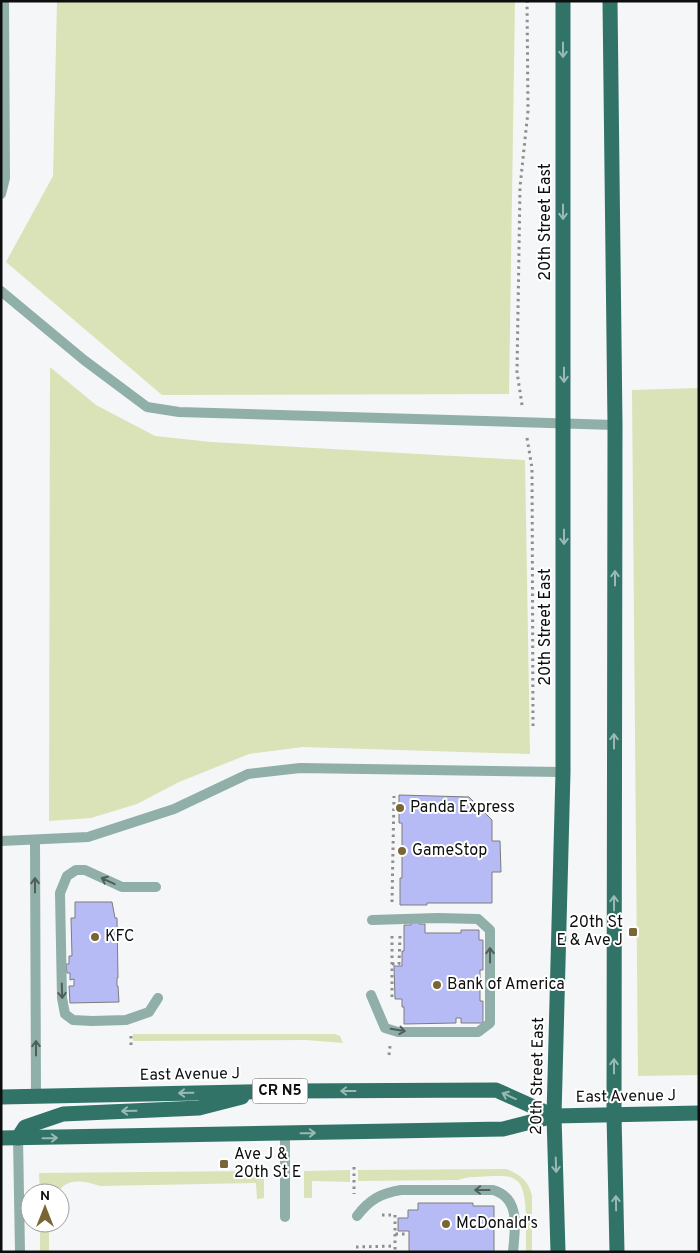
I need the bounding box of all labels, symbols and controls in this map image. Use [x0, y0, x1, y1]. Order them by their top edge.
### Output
one-way arrow [558, 42, 568, 58]
street label: 20th Street East [536, 163, 556, 281]
one-way arrow [558, 204, 568, 220]
one-way arrow [559, 366, 569, 383]
one-way arrow [559, 529, 568, 545]
street label: 20th Street East [536, 568, 556, 686]
one-way arrow [610, 570, 620, 586]
one-way arrow [609, 733, 619, 749]
place label: Panda Express [410, 798, 515, 818]
marker: Panda Express [394, 802, 406, 814]
place label: GameStop [412, 841, 487, 861]
marker: GameStop [396, 845, 408, 857]
one-way arrow [101, 875, 116, 885]
one-way arrow [30, 877, 40, 894]
one-way arrow [609, 895, 619, 912]
place label: 20th St E & Ave J [556, 913, 623, 951]
marker: 20th St E & Ave J [627, 926, 639, 938]
place label: KFC [105, 927, 134, 947]
marker: KFC [89, 931, 101, 943]
one-way arrow [485, 948, 495, 964]
place label: Bank of America [447, 975, 565, 995]
marker: Bank of America [431, 979, 443, 991]
one-way arrow [57, 982, 67, 998]
street label: 20th Street East [527, 1017, 549, 1135]
one-way arrow [389, 1026, 405, 1036]
one-way arrow [31, 1040, 41, 1056]
one-way arrow [609, 1058, 619, 1074]
street label: East Avenue J [140, 1064, 240, 1086]
road number: CR N5 [252, 1078, 308, 1104]
one-way arrow [340, 1086, 356, 1096]
street label: East Avenue J [576, 1086, 676, 1108]
one-way arrow [178, 1088, 194, 1098]
one-way arrow [502, 1091, 517, 1101]
one-way arrow [121, 1106, 137, 1116]
one-way arrow [299, 1129, 315, 1138]
one-way arrow [42, 1133, 58, 1142]
place label: Ave J & 20th St E [234, 1145, 301, 1183]
one-way arrow [551, 1156, 560, 1172]
marker: Ave J & 20th St E [218, 1158, 230, 1170]
north arrow [20, 1183, 70, 1233]
one-way arrow [474, 1185, 490, 1195]
text: N [40, 1188, 50, 1205]
one-way arrow [611, 1195, 620, 1211]
place label: McDonald's [456, 1214, 538, 1234]
marker: McDonald's [440, 1218, 452, 1230]

